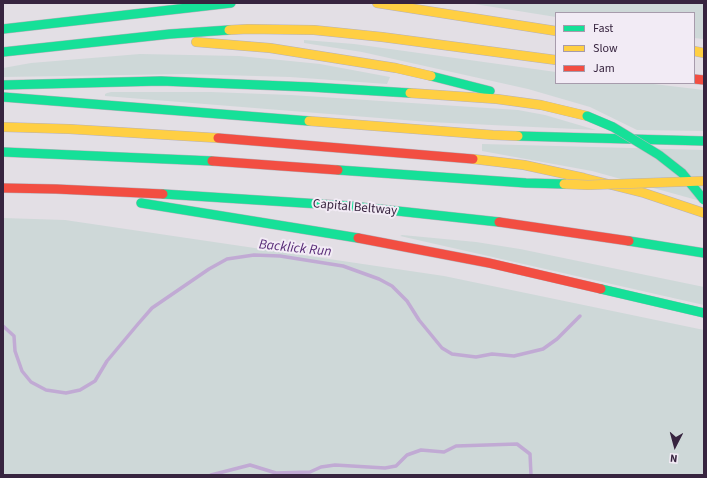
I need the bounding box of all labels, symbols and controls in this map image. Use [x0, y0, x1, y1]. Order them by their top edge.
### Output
legend [555, 12, 695, 84]
text: Fast [593, 20, 613, 37]
text: Slow [593, 40, 618, 57]
text: Jam [593, 60, 615, 77]
street label: Capital Beltway [312, 197, 398, 219]
water label: Backlick Run [258, 237, 332, 261]
north arrow [655, 426, 695, 466]
text: N [669, 451, 678, 466]

